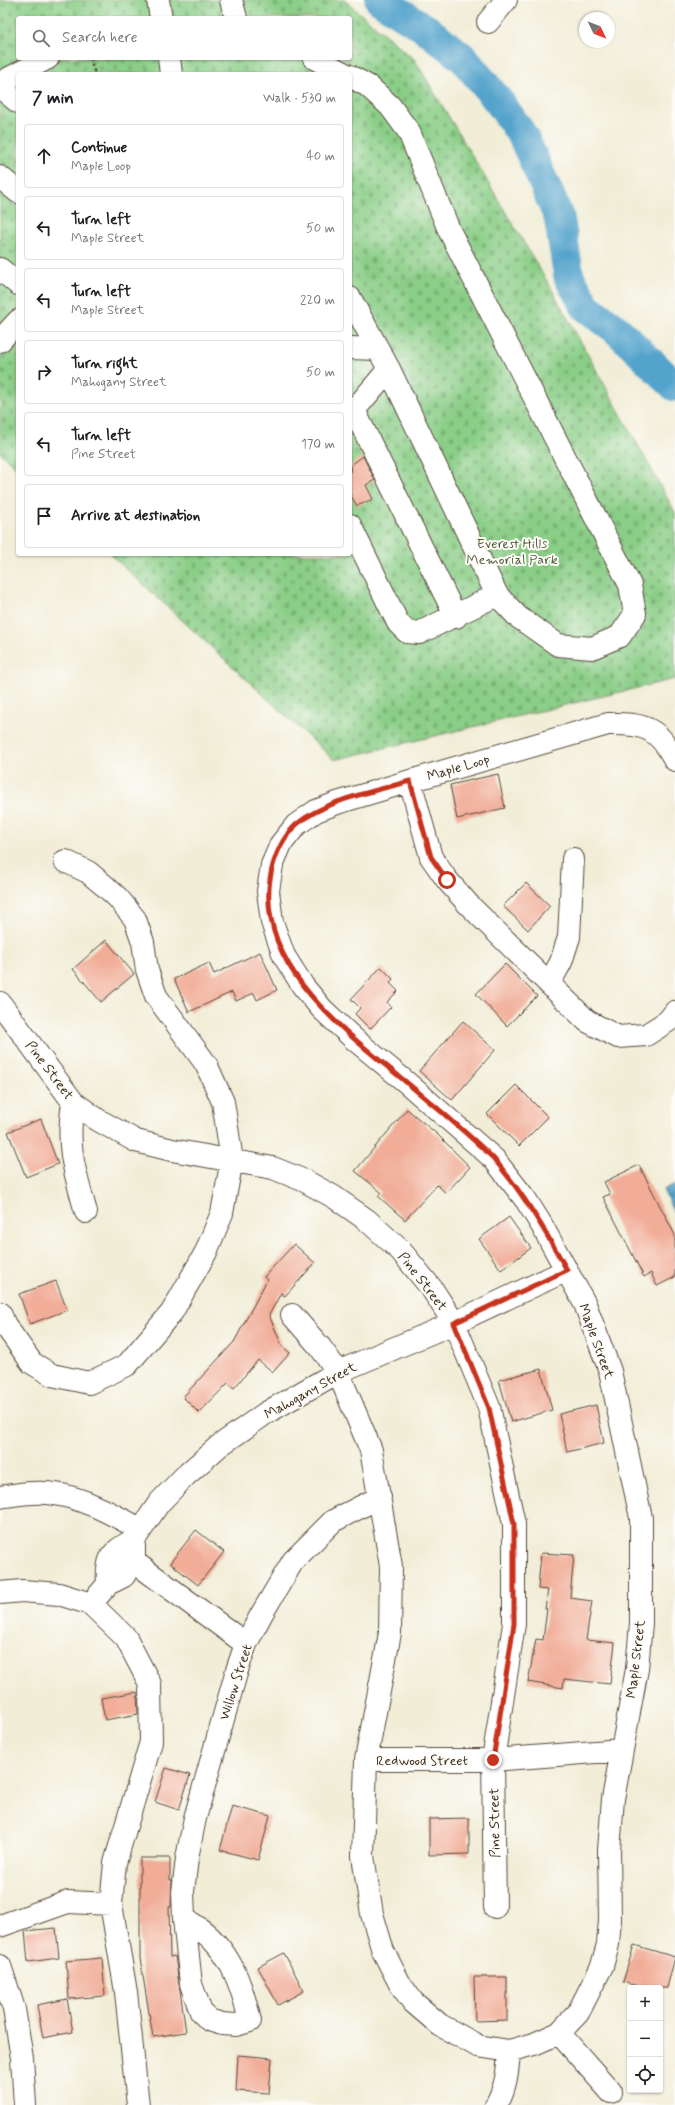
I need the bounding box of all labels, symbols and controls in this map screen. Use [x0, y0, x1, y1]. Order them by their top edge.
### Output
north arrow [579, 12, 615, 48]
search box [16, 16, 352, 60]
icon: search [30, 27, 52, 49]
text: Search here [62, 28, 138, 48]
text: 7 min [32, 87, 74, 109]
text: Walk · 530 m [263, 90, 336, 107]
text: Continue [71, 138, 127, 158]
icon: ahead [33, 145, 55, 167]
text: 40 m [306, 148, 335, 165]
text: Maple Loop [71, 158, 131, 175]
text: Turn left [71, 210, 131, 230]
icon: left [33, 217, 55, 239]
text: 50 m [306, 220, 335, 237]
text: Maple Street [71, 230, 144, 247]
text: Turn left [71, 282, 131, 302]
icon: left [33, 289, 55, 311]
text: 220 m [300, 292, 335, 309]
text: Maple Street [71, 302, 144, 319]
text: Turn right [71, 354, 138, 374]
icon: right [33, 361, 55, 383]
text: 50 m [306, 364, 335, 381]
text: Mahogany Street [71, 374, 167, 391]
text: Turn left [71, 426, 131, 446]
icon: left [33, 433, 55, 455]
text: 170 m [301, 436, 335, 453]
text: Pine Street [71, 446, 136, 463]
icon: arrive [33, 505, 55, 527]
text: Arrive at destination [71, 506, 200, 526]
park label: Everest Hills Memorial Park [466, 535, 558, 569]
street label: Maple Loop [425, 750, 492, 785]
route start [438, 871, 456, 889]
street label: Pine Street [21, 1037, 78, 1104]
street label: Pine Street [394, 1249, 451, 1315]
street label: Maple Street [574, 1301, 618, 1382]
street label: Mahogany Street [261, 1358, 361, 1424]
street label: Maple Street [622, 1618, 650, 1699]
street label: Willow Street [215, 1642, 257, 1723]
route end [484, 1751, 502, 1769]
street label: Redwood Street [376, 1752, 468, 1770]
street label: Pine Street [485, 1788, 505, 1858]
map controls [627, 1985, 663, 2093]
button: + [627, 1985, 663, 2021]
button: − [627, 2021, 663, 2057]
button: locate [627, 2057, 663, 2093]

